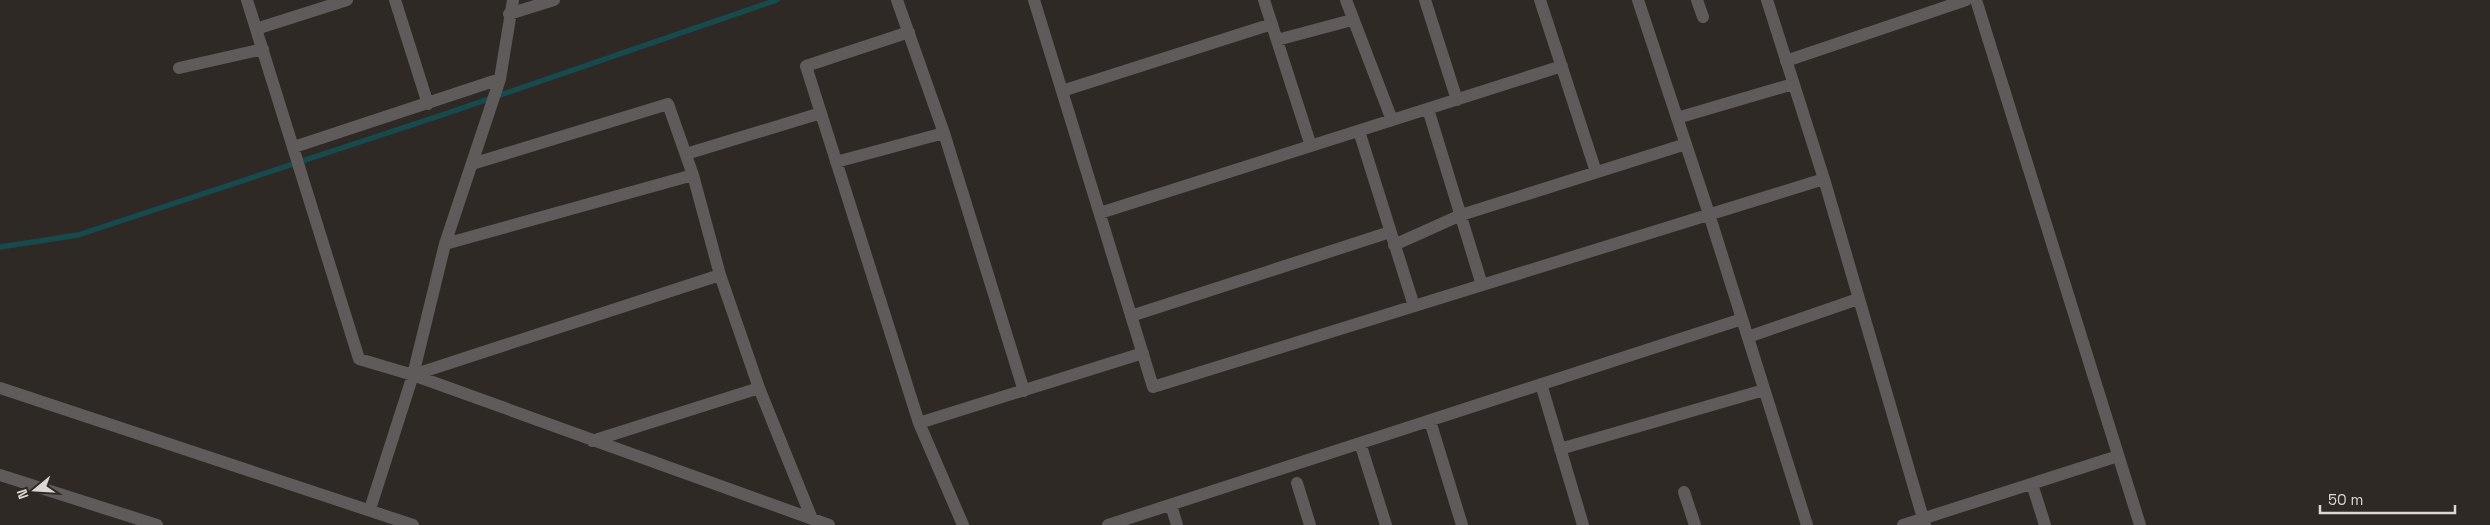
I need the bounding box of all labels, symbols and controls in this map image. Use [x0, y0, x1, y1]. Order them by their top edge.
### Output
north arrow [10, 465, 60, 515]
scale bar [2320, 482, 2455, 514]
text: N [13, 487, 33, 501]
text: 50 m [2328, 490, 2363, 509]

